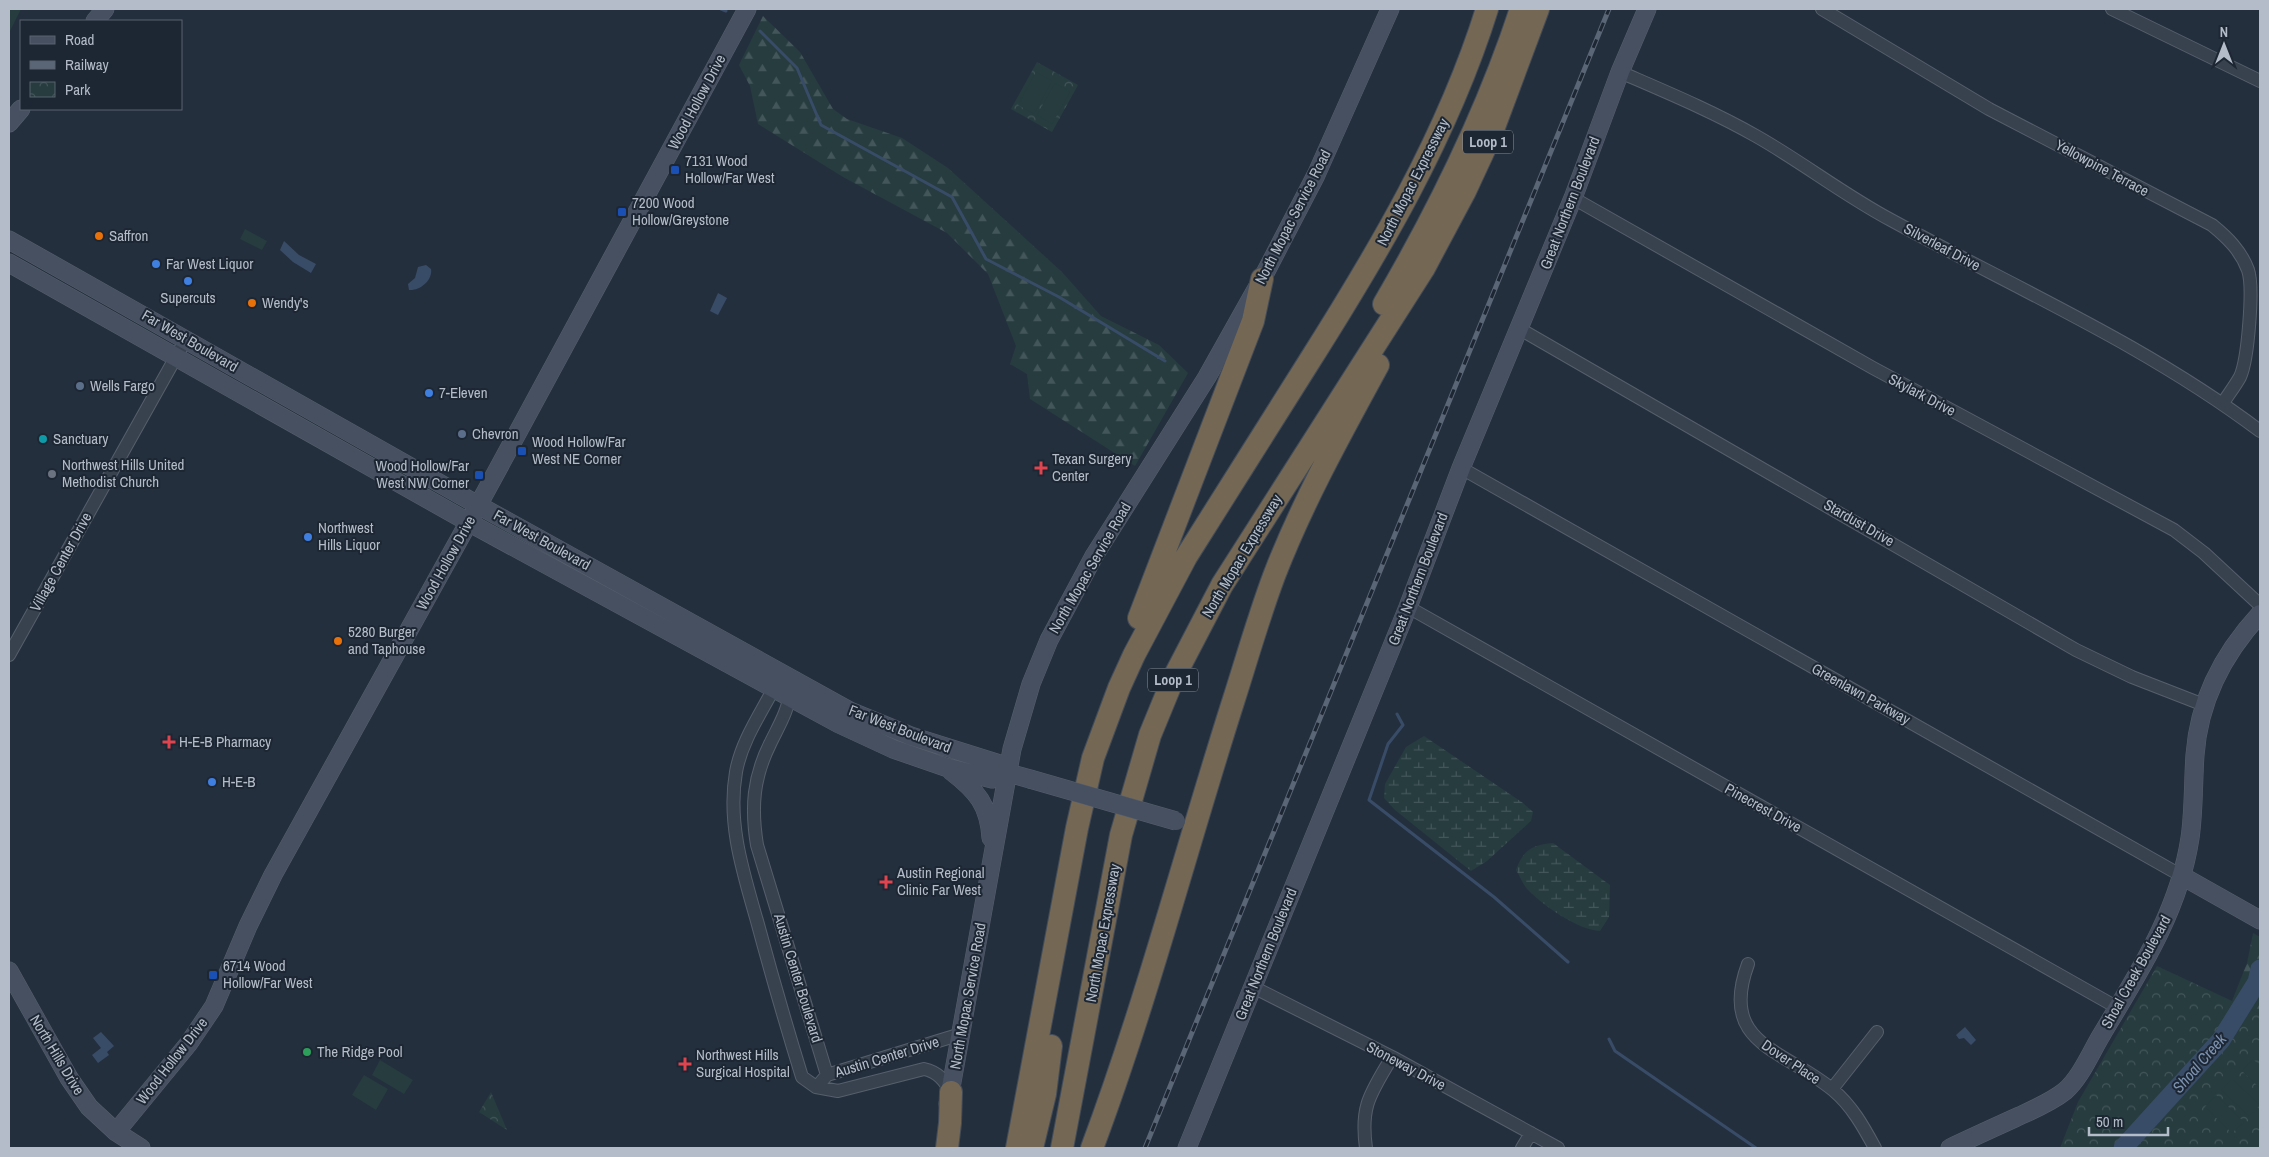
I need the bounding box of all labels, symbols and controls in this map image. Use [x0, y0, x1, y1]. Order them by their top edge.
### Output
legend [20, 20, 182, 110]
north arrow [2199, 20, 2249, 70]
text: N [2220, 23, 2228, 41]
text: Road [65, 29, 94, 50]
street label: Wood Hollow Drive [663, 50, 731, 153]
text: Railway [65, 54, 110, 75]
text: Park [65, 79, 91, 100]
street label: North Mopac Expressway [1371, 114, 1454, 249]
road number: Loop 1 [1463, 130, 1513, 154]
street label: Great Northern Boulevard [1534, 133, 1605, 272]
street label: Yellowpine Terrace [2052, 134, 2153, 201]
street label: North Mopac Service Road [1250, 146, 1336, 288]
place label: 7131 Wood Hollow/Far West [685, 150, 775, 188]
marker: 7131 Wood Hollow/Far West [669, 164, 681, 176]
place label: 7200 Wood Hollow/Greystone [632, 192, 729, 230]
marker: 7200 Wood Hollow/Greystone [616, 206, 628, 218]
street label: Silverleaf Drive [1900, 218, 1984, 276]
place label: Saffron [109, 225, 148, 246]
marker: Saffron [93, 230, 105, 242]
place label: Far West Liquor [166, 253, 253, 274]
marker: Far West Liquor [150, 258, 162, 270]
marker: Supercuts [182, 275, 194, 287]
place label: Supercuts [160, 287, 216, 308]
place label: Wendy's [262, 292, 309, 313]
marker: Wendy's [246, 297, 258, 309]
street label: Far West Boulevard [138, 305, 242, 377]
street label: Skylark Drive [1885, 368, 1960, 421]
place label: Wells Fargo [90, 375, 155, 396]
marker: Wells Fargo [74, 380, 86, 392]
place label: 7-Eleven [439, 382, 488, 403]
marker: 7-Eleven [423, 387, 435, 399]
place label: Chevron [472, 423, 519, 444]
place label: Sanctuary [53, 428, 109, 449]
marker: Chevron [456, 428, 468, 440]
place label: Wood Hollow/Far West NE Corner [532, 431, 626, 469]
marker: Sanctuary [37, 433, 49, 445]
marker: Wood Hollow/Far West NE Corner [516, 445, 528, 457]
place label: Texan Surgery Center [1052, 448, 1132, 486]
place label: Northwest Hills United Methodist Church [62, 454, 184, 492]
place label: Wood Hollow/Far West NW Corner [375, 455, 469, 493]
marker: Texan Surgery Center [1034, 461, 1048, 475]
marker: Northwest Hills United Methodist Church [46, 468, 58, 480]
marker: Wood Hollow/Far West NW Corner [473, 469, 485, 481]
street label: North Mopac Expressway [1196, 490, 1287, 621]
street label: Stardust Drive [1820, 494, 1899, 551]
street label: North Mopac Service Road [1043, 498, 1136, 637]
street label: Far West Boulevard [490, 504, 595, 575]
street label: Village Center Drive [25, 508, 97, 615]
street label: Great Northern Boulevard [1382, 509, 1453, 648]
street label: Wood Hollow Drive [411, 512, 480, 614]
place label: Northwest Hills Liquor [318, 517, 380, 555]
marker: Northwest Hills Liquor [302, 531, 314, 543]
place label: 5280 Burger and Taphouse [348, 621, 425, 659]
marker: 5280 Burger and Taphouse [332, 635, 344, 647]
street label: Greenlawn Parkway [1808, 658, 1915, 730]
road number: Loop 1 [1148, 668, 1198, 692]
street label: Far West Boulevard [846, 699, 954, 758]
place label: H-E-B Pharmacy [179, 731, 272, 752]
marker: H-E-B Pharmacy [163, 736, 175, 748]
place label: H-E-B [222, 771, 255, 792]
marker: H-E-B [206, 776, 218, 788]
street label: Pinecrest Drive [1721, 778, 1806, 837]
street label: North Mopac Expressway [1080, 861, 1125, 1004]
place label: Austin Regional Clinic Far West [896, 862, 985, 900]
marker: Austin Regional Clinic Far West [879, 875, 893, 889]
street label: Great Northern Boulevard [1229, 885, 1302, 1023]
street label: Austin Center Boulevard [769, 910, 828, 1045]
street label: Shoal Creek Boulevard [2096, 911, 2175, 1032]
street label: North Mopac Service Road [944, 921, 991, 1071]
place label: 6714 Wood Hollow/Far West [223, 955, 313, 993]
marker: 6714 Wood Hollow/Far West [207, 969, 219, 981]
street label: North Hills Drive [25, 1011, 90, 1099]
street label: Wood Hollow Drive [131, 1013, 212, 1109]
water label: Shoal Creek [2167, 1028, 2231, 1097]
street label: Austin Center Drive [831, 1031, 942, 1083]
street label: Dover Place [1758, 1034, 1825, 1089]
street label: Stoneway Drive [1363, 1036, 1450, 1095]
place label: The Ridge Pool [317, 1041, 402, 1062]
place label: Northwest Hills Surgical Hospital [696, 1044, 790, 1082]
marker: The Ridge Pool [301, 1046, 313, 1058]
marker: Northwest Hills Surgical Hospital [678, 1057, 692, 1071]
scale bar [2089, 1104, 2168, 1136]
text: 50 m [2096, 1111, 2123, 1132]

